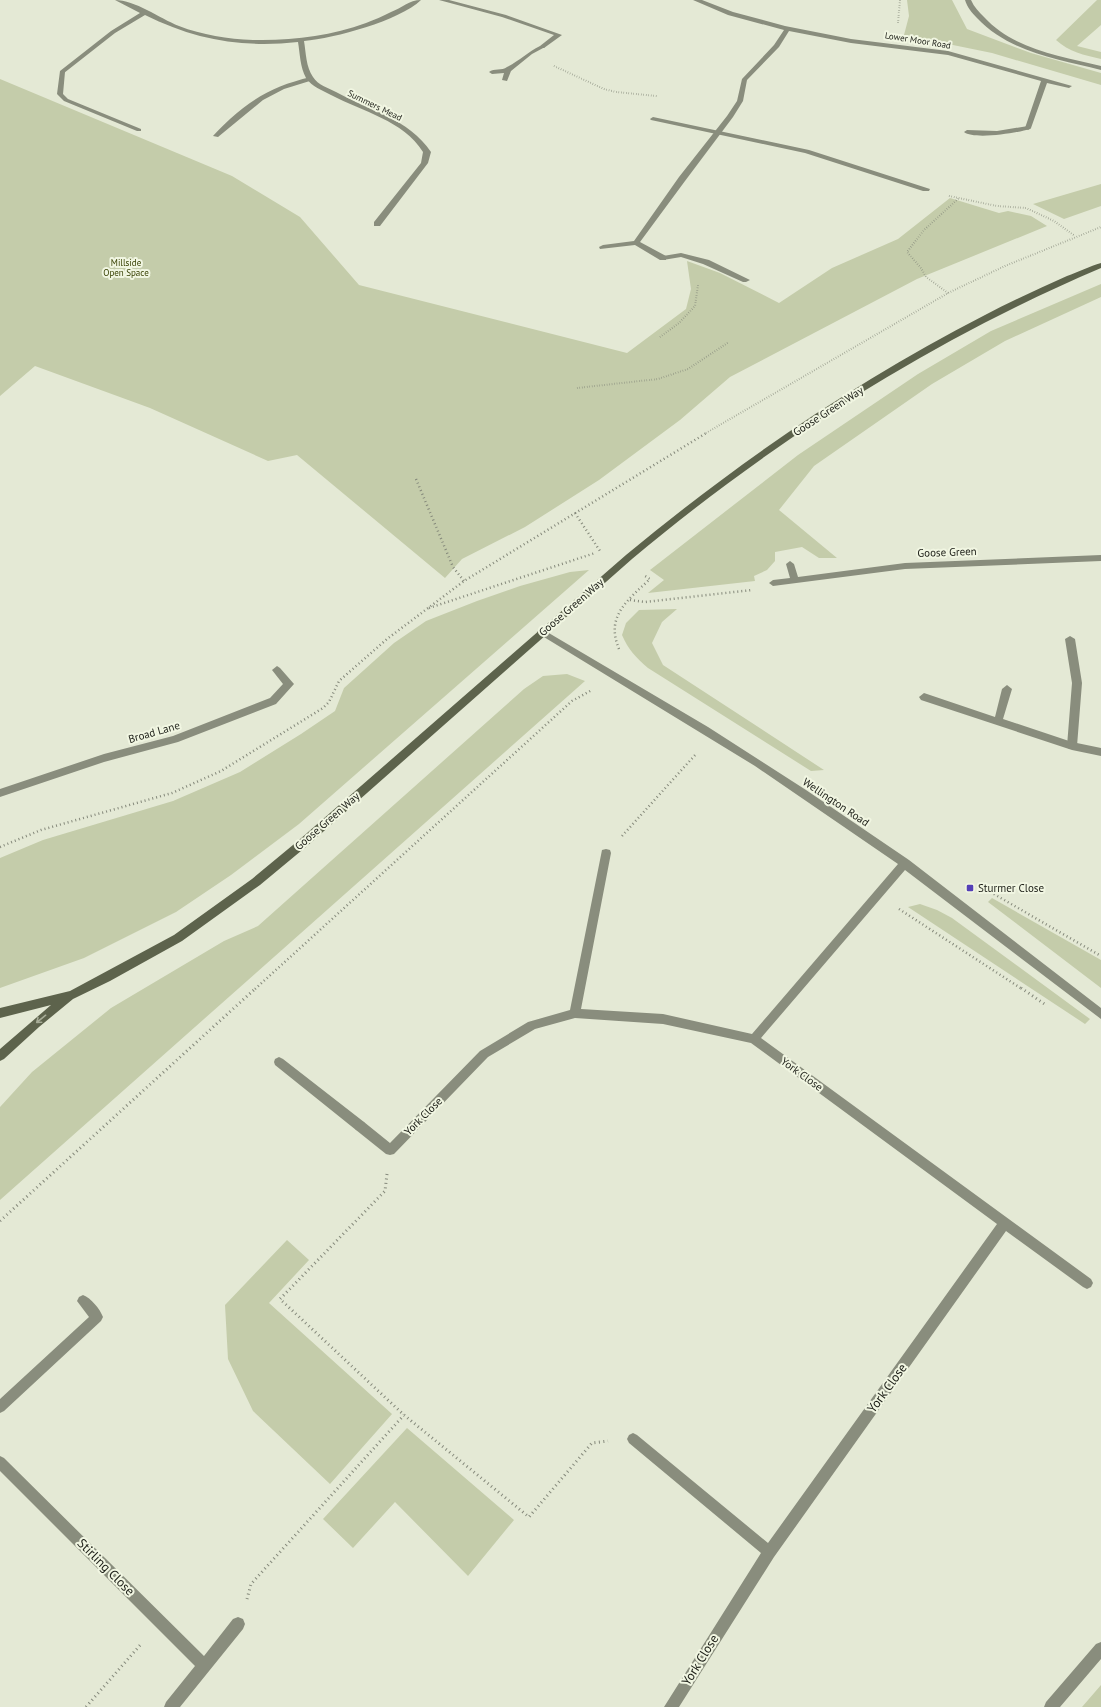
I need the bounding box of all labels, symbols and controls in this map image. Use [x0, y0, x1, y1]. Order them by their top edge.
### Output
street label: Lower Moor Road [884, 29, 952, 51]
street label: Summers Mead [346, 87, 404, 123]
park label: Millside Open Space [103, 257, 149, 278]
street label: Goose Green Way [790, 383, 867, 439]
street label: Goose Green [917, 544, 977, 560]
street label: Goose Green Way [536, 575, 607, 639]
street label: Broad Lane [127, 718, 182, 746]
street label: Wellington Road [800, 775, 872, 829]
street label: Goose Green Way [292, 789, 363, 853]
place label: Sturmer Close [978, 881, 1044, 895]
marker: Sturmer Close [965, 883, 975, 893]
one-way arrow [36, 1015, 47, 1023]
street label: York Close [778, 1054, 826, 1094]
street label: York Close [401, 1094, 445, 1138]
street label: York Close [863, 1360, 911, 1416]
street label: Stirling Close [74, 1535, 138, 1599]
street label: York Close [678, 1631, 722, 1689]

